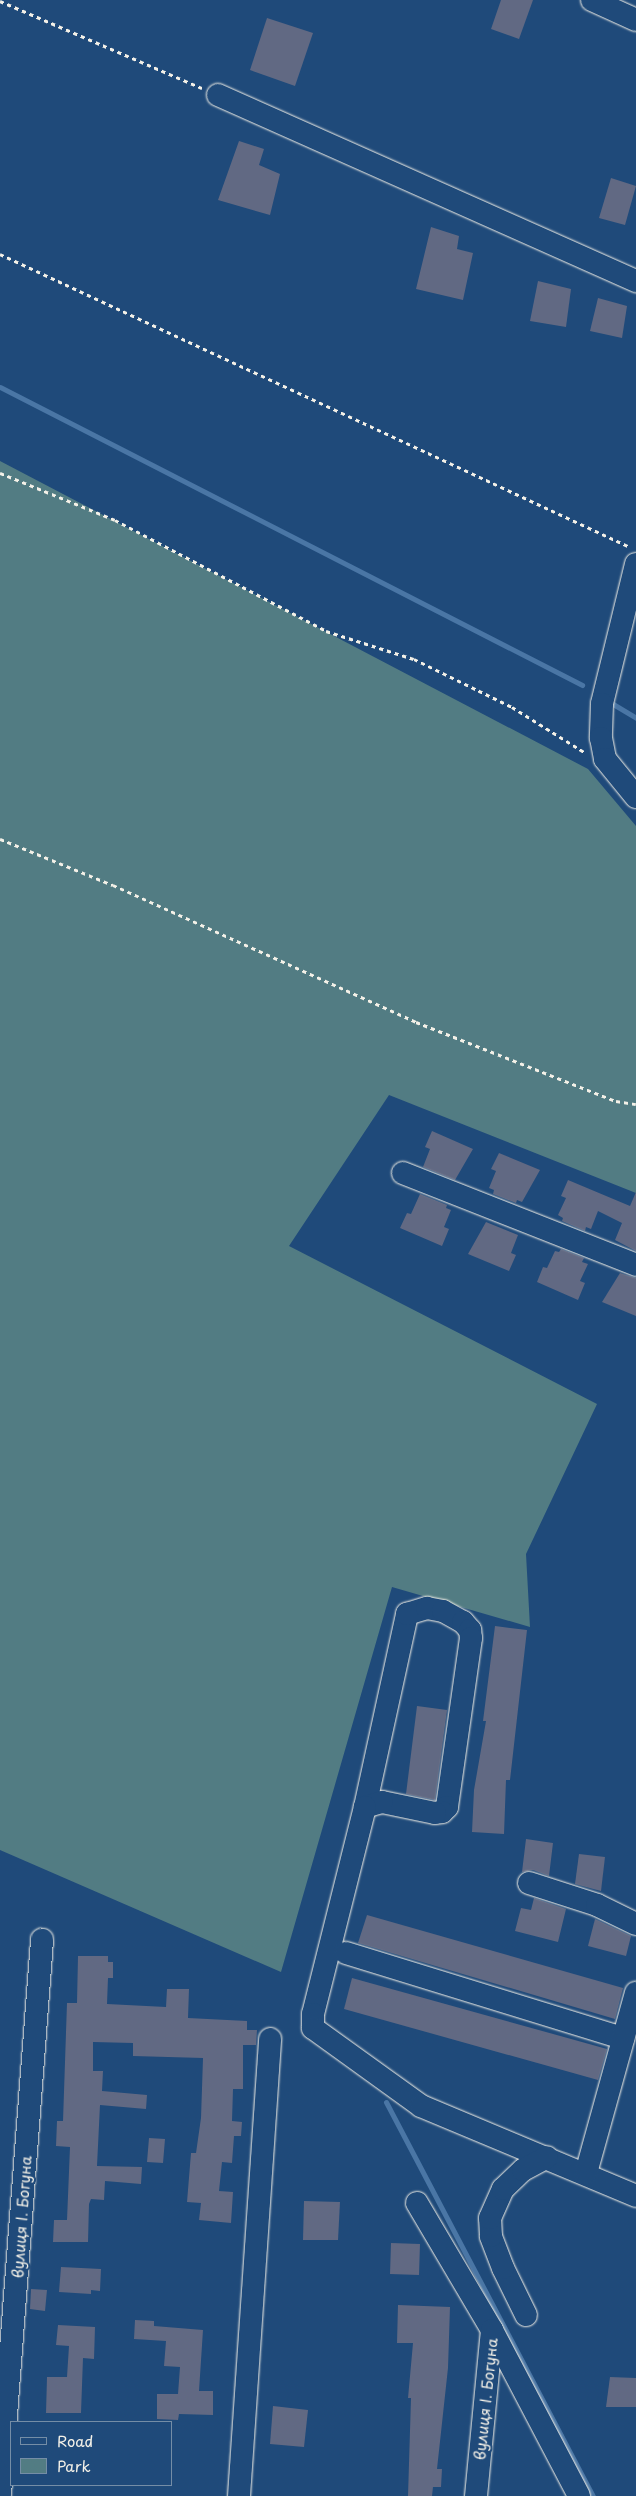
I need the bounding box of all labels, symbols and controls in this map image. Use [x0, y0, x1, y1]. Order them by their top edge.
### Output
street label: вулиця І. Богуна [8, 2155, 34, 2279]
street label: вулиця І. Богуна [470, 2337, 500, 2461]
legend [10, 2421, 172, 2486]
text: Road [57, 2429, 93, 2452]
text: Park [57, 2454, 91, 2477]

